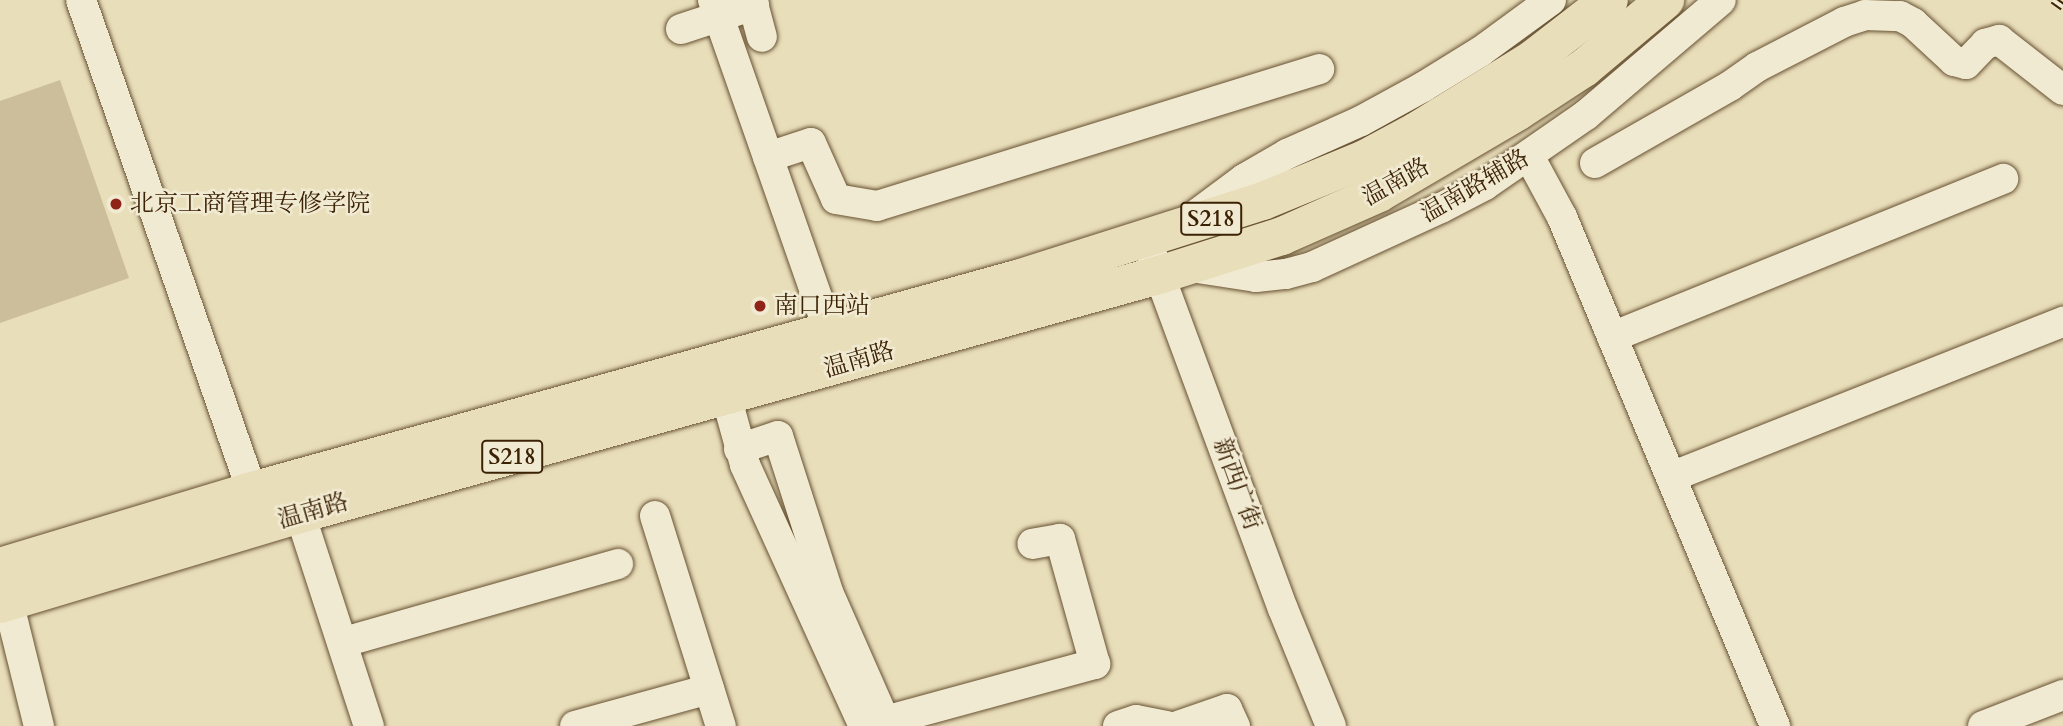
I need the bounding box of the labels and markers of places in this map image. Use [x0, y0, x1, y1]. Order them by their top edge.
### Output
place label: 北京工商管理专修学院 [130, 190, 370, 218]
marker: 北京工商管理专修学院 [108, 196, 124, 212]
place label: 南口西站 [774, 292, 870, 320]
marker: 南口西站 [752, 298, 768, 314]

